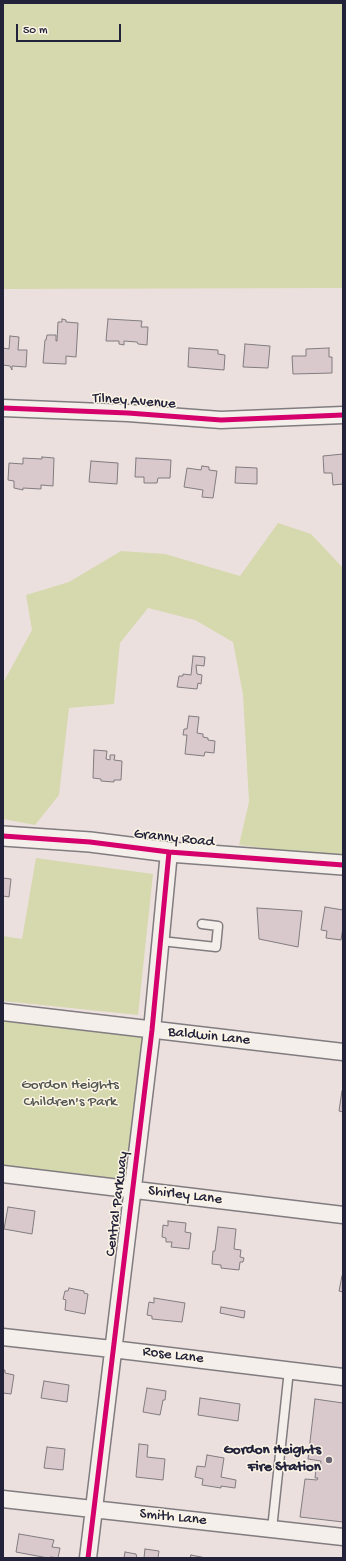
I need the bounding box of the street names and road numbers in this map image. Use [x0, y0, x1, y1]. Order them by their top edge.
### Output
street label: Tilney Avenue [92, 390, 176, 414]
street label: Granny Road [133, 826, 215, 852]
street label: Baldwin Lane [167, 1024, 251, 1050]
street label: Central Parkway [103, 1151, 133, 1257]
street label: Shirley Lane [147, 1183, 223, 1209]
street label: Rose Lane [142, 1343, 204, 1369]
street label: Smith Lane [139, 1506, 207, 1530]

